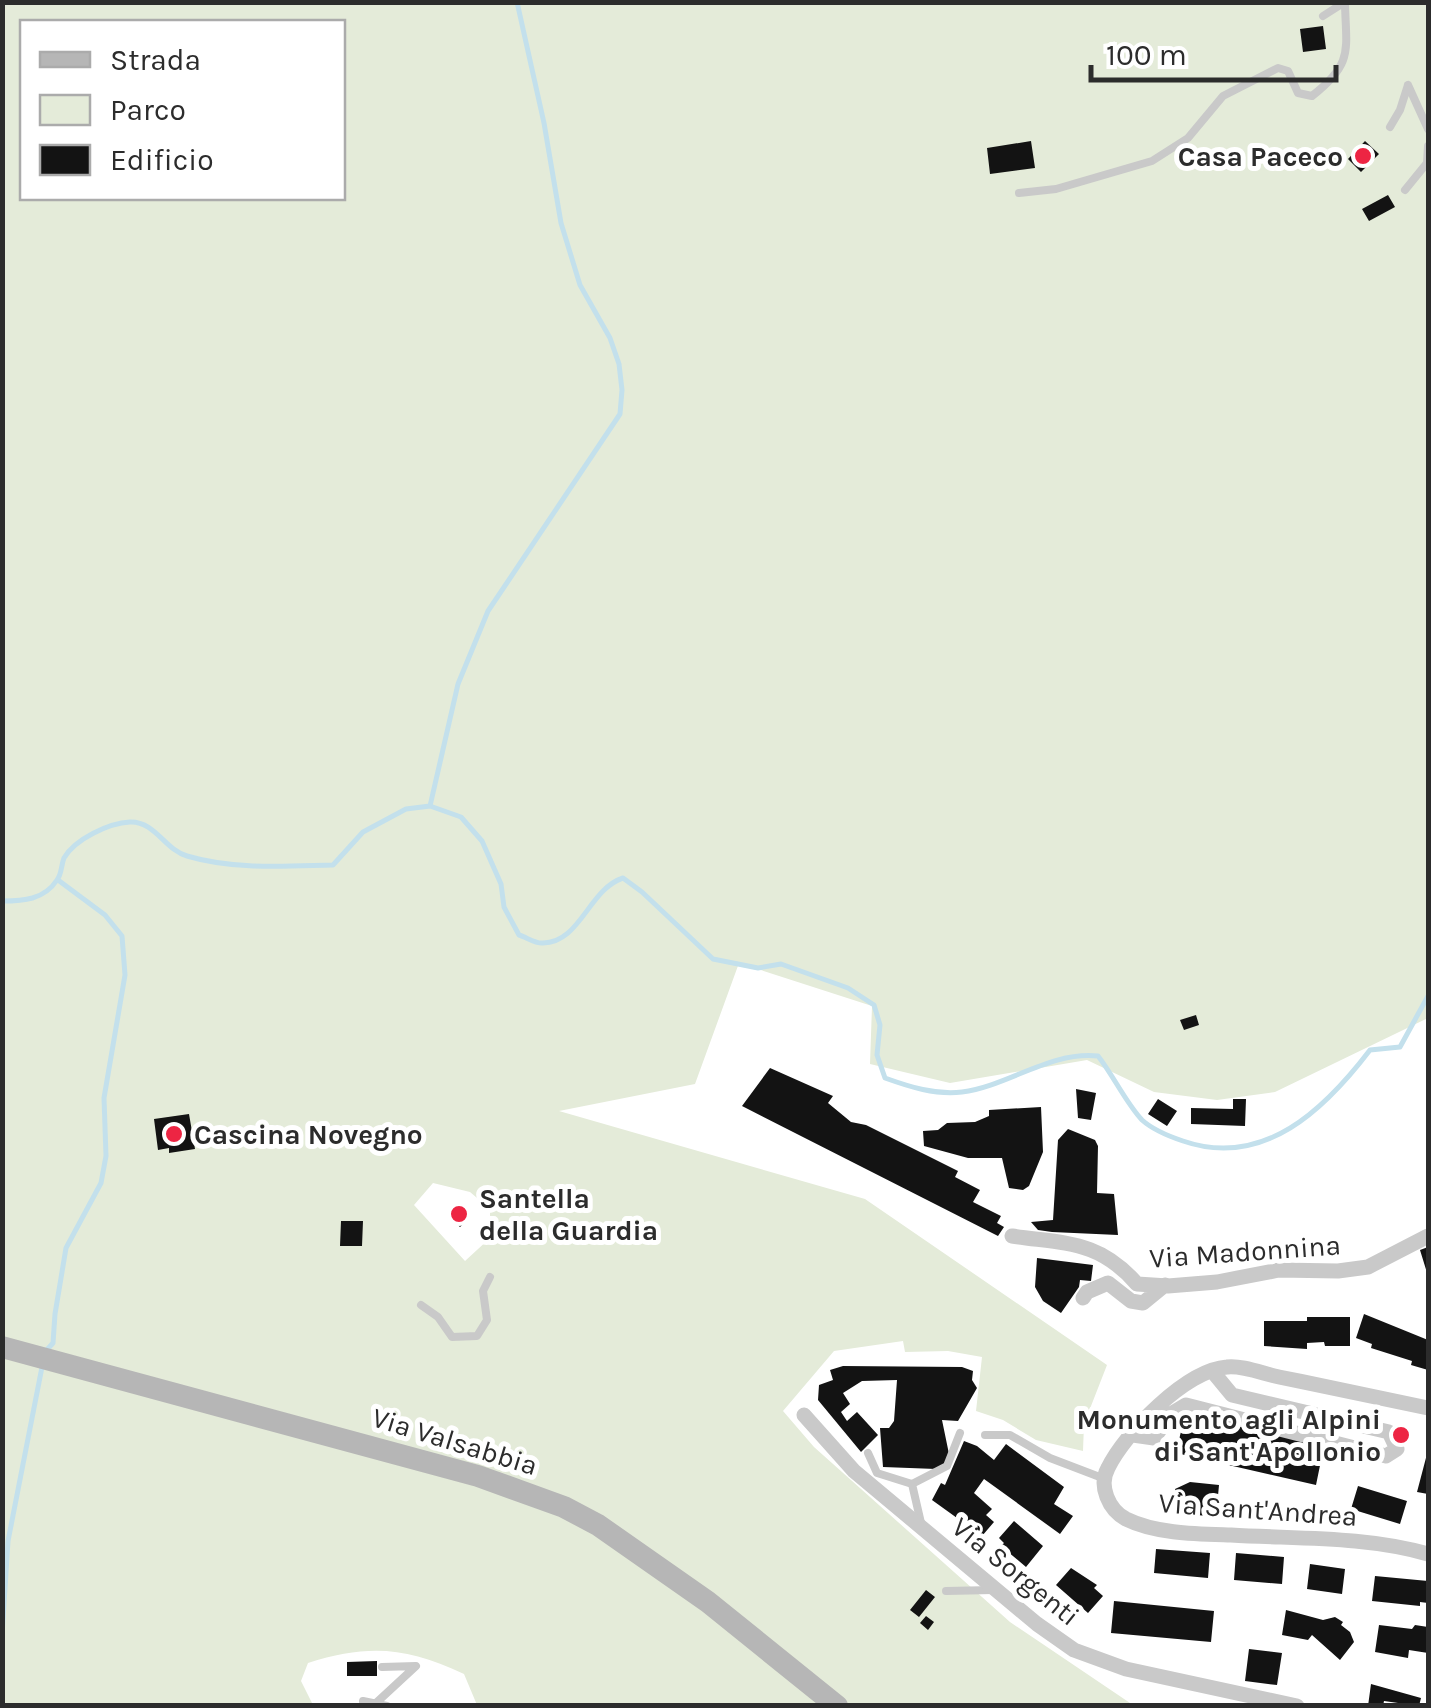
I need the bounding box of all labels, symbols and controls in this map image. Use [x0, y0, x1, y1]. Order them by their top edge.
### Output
legend [20, 20, 345, 200]
scale bar [1091, 20, 1336, 82]
text: 100 m [1106, 37, 1187, 73]
text: Strada [110, 42, 201, 78]
text: Parco [110, 92, 186, 128]
place label: Casa Paceco [1178, 140, 1343, 173]
text: Edificio [110, 142, 214, 178]
marker: Casa Paceco [1352, 145, 1374, 167]
place label: Cascina Novegno [194, 1118, 423, 1151]
marker: Cascina Novegno [163, 1123, 185, 1145]
place label: Santella della Guardia [479, 1182, 658, 1247]
marker: Santella della Guardia [448, 1203, 470, 1225]
street label: Via Madonnina [1148, 1228, 1342, 1275]
street label: Via Valsabbia [368, 1401, 542, 1482]
place label: Monumento agli Alpini di Sant'Apollonio [1076, 1403, 1381, 1468]
marker: Monumento agli Alpini di Sant'Apollonio [1390, 1424, 1412, 1446]
street label: Via Sant'Andrea [1157, 1486, 1358, 1533]
street label: Via Sorgenti [945, 1510, 1086, 1633]

